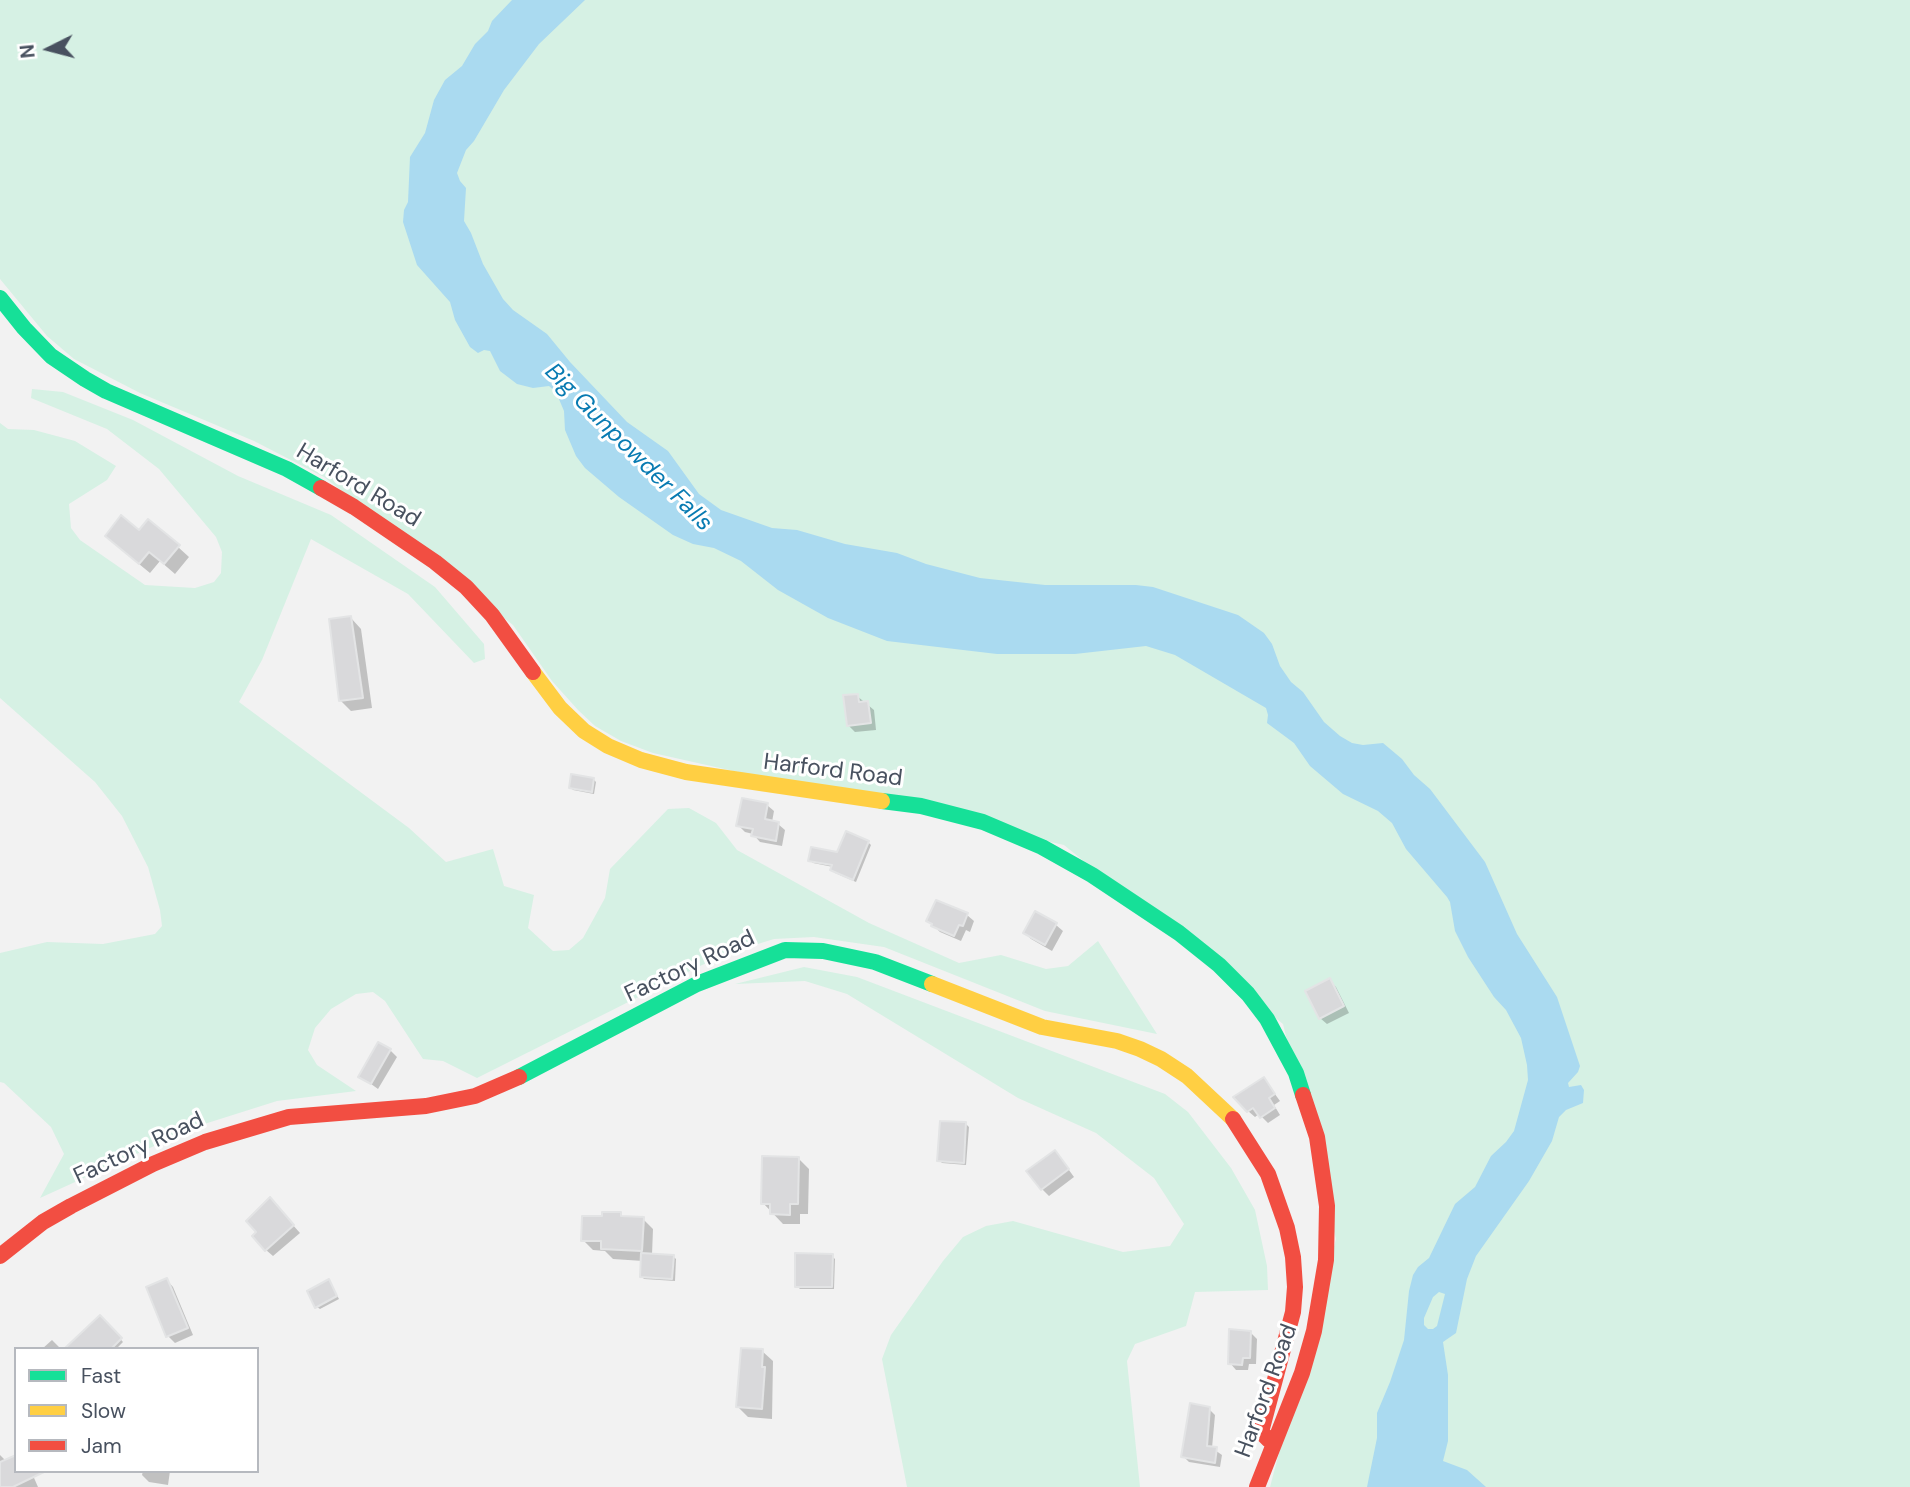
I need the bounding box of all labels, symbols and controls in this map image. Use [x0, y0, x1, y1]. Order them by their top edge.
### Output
north arrow [14, 14, 84, 84]
text: N [14, 43, 41, 59]
water label: Big Gunpowder Falls [538, 358, 718, 538]
street label: Harford Road [291, 438, 425, 534]
street label: Harford Road [762, 749, 904, 793]
street label: Factory Road [621, 925, 759, 1009]
street label: Factory Road [70, 1107, 208, 1191]
street label: Harford Road [1230, 1321, 1304, 1461]
legend [14, 1347, 259, 1473]
text: Fast [81, 1362, 121, 1390]
text: Slow [81, 1397, 126, 1425]
text: Jam [81, 1432, 122, 1460]

